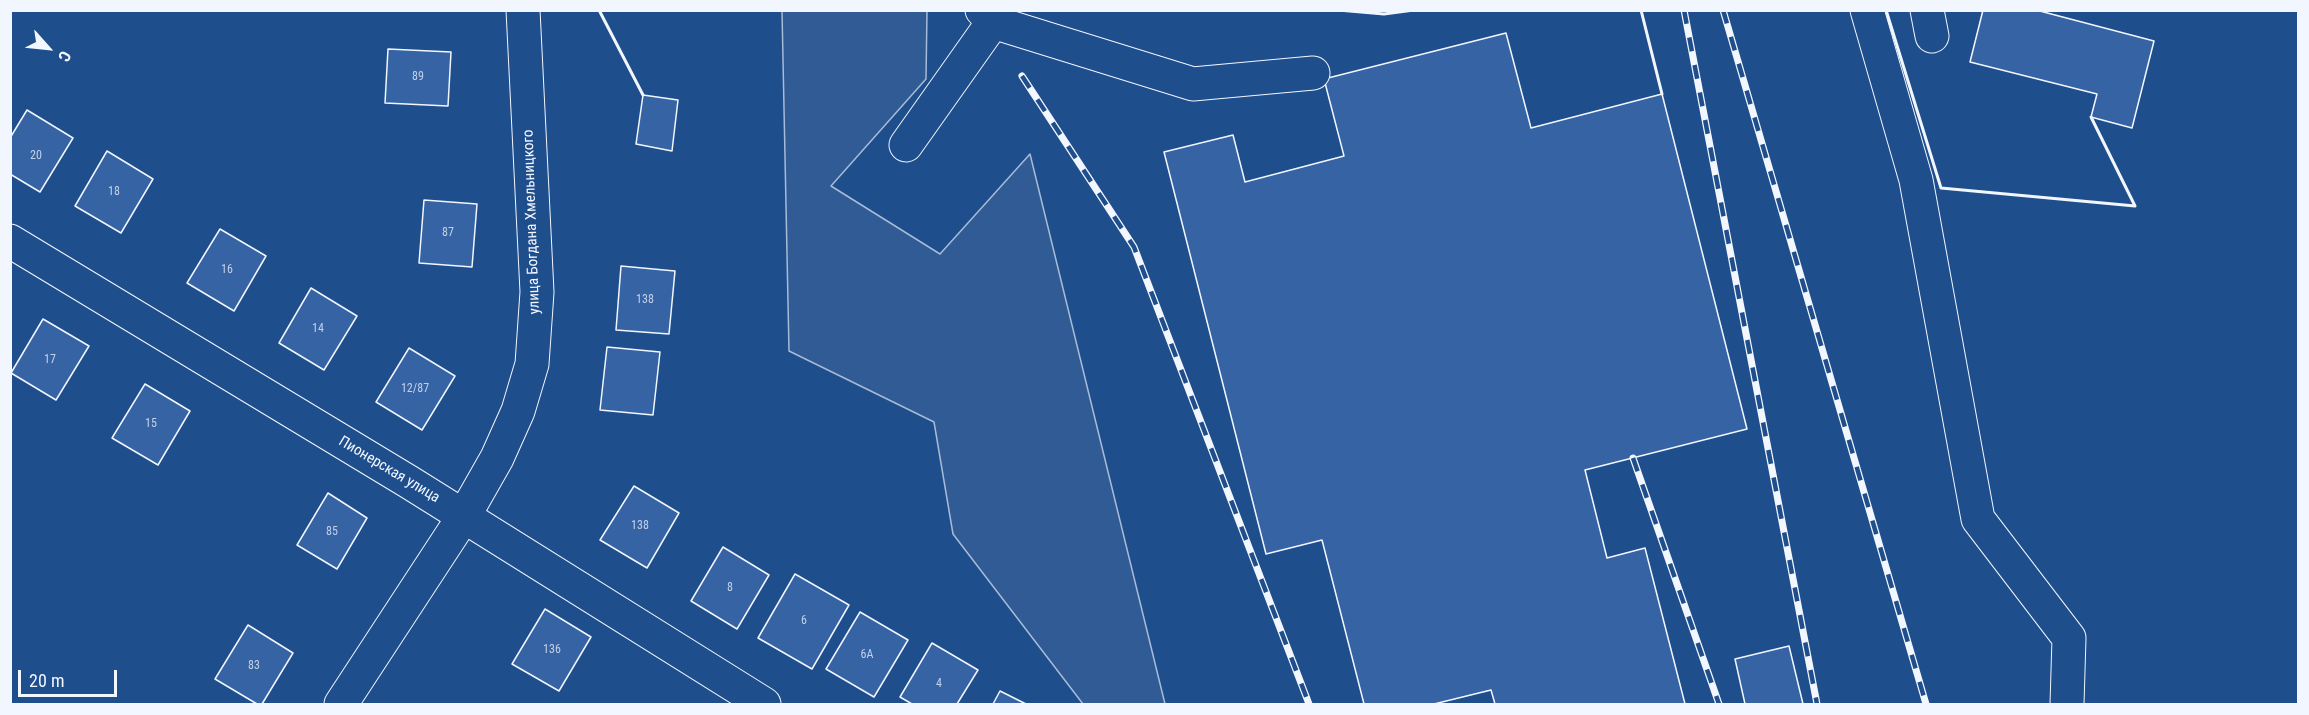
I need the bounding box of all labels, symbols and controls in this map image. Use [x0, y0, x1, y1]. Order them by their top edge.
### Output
north arrow [18, 18, 78, 78]
text: С [54, 48, 75, 65]
house number: 89 [412, 70, 424, 84]
street label: улица Богдана Хмельницкого [520, 129, 544, 315]
house number: 20 [30, 149, 42, 163]
house number: 18 [108, 185, 120, 199]
house number: 87 [442, 226, 454, 240]
house number: 16 [221, 263, 233, 277]
house number: 138 [636, 293, 654, 307]
house number: 14 [312, 322, 324, 336]
house number: 17 [44, 353, 56, 367]
house number: 12/87 [401, 382, 429, 396]
house number: 15 [145, 417, 157, 431]
street label: Пионерская улица [335, 433, 443, 507]
house number: 138 [631, 519, 649, 533]
house number: 85 [326, 525, 338, 539]
house number: 8 [727, 581, 733, 595]
house number: 6 [801, 614, 807, 628]
house number: 136 [543, 643, 561, 657]
house number: 6А [861, 648, 873, 662]
scale bar [21, 658, 120, 696]
house number: 83 [248, 659, 260, 673]
text: 20 m [29, 670, 64, 691]
house number: 4 [936, 677, 942, 691]

